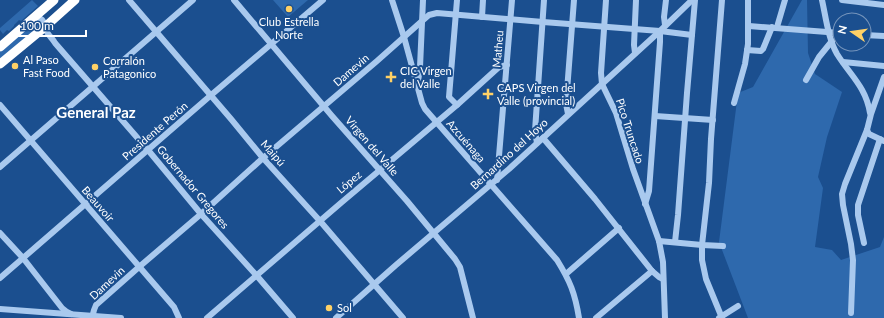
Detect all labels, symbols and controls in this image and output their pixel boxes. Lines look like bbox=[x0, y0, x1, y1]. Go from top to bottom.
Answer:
marker: Club Estrella Norte bbox=[284, 4, 294, 14]
scale bar bbox=[14, 12, 86, 38]
north arrow bbox=[832, 12, 872, 52]
place label: Club Estrella Norte bbox=[259, 15, 319, 41]
text: 100 m bbox=[20, 18, 54, 33]
text: N bbox=[834, 24, 849, 35]
street label: Matheu bbox=[489, 30, 506, 68]
street label: Damevin bbox=[330, 51, 371, 89]
place label: Al Paso Fast Food bbox=[23, 53, 70, 79]
place label: Corralón Patagonico bbox=[103, 54, 156, 80]
marker: Al Paso Fast Food bbox=[10, 61, 20, 71]
marker: Corralón Patagonico bbox=[90, 62, 100, 72]
place label: CIC Virgen del Valle bbox=[400, 64, 452, 90]
marker: CIC Virgen del Valle bbox=[385, 71, 397, 83]
place label: CAPS Virgen del Valle (provincial) bbox=[497, 81, 576, 107]
marker: CAPS Virgen del Valle (provincial) bbox=[482, 88, 494, 100]
street label: Pico Truncado bbox=[614, 97, 647, 165]
street label: Presidente Perón bbox=[119, 99, 190, 163]
district label: General Paz bbox=[56, 103, 136, 121]
street label: Virgen del Valle bbox=[343, 113, 402, 178]
street label: Bernardino del Hoyo bbox=[467, 115, 550, 192]
street label: Azcuénaga bbox=[444, 117, 488, 165]
street label: Maipú bbox=[258, 137, 288, 168]
street label: Gobernador Gregores bbox=[155, 142, 232, 231]
street label: López bbox=[334, 167, 364, 196]
street label: Beauvoir bbox=[79, 183, 117, 224]
street label: Damevin bbox=[87, 263, 127, 302]
place label: Sol bbox=[337, 301, 352, 314]
marker: Sol bbox=[324, 303, 334, 313]

